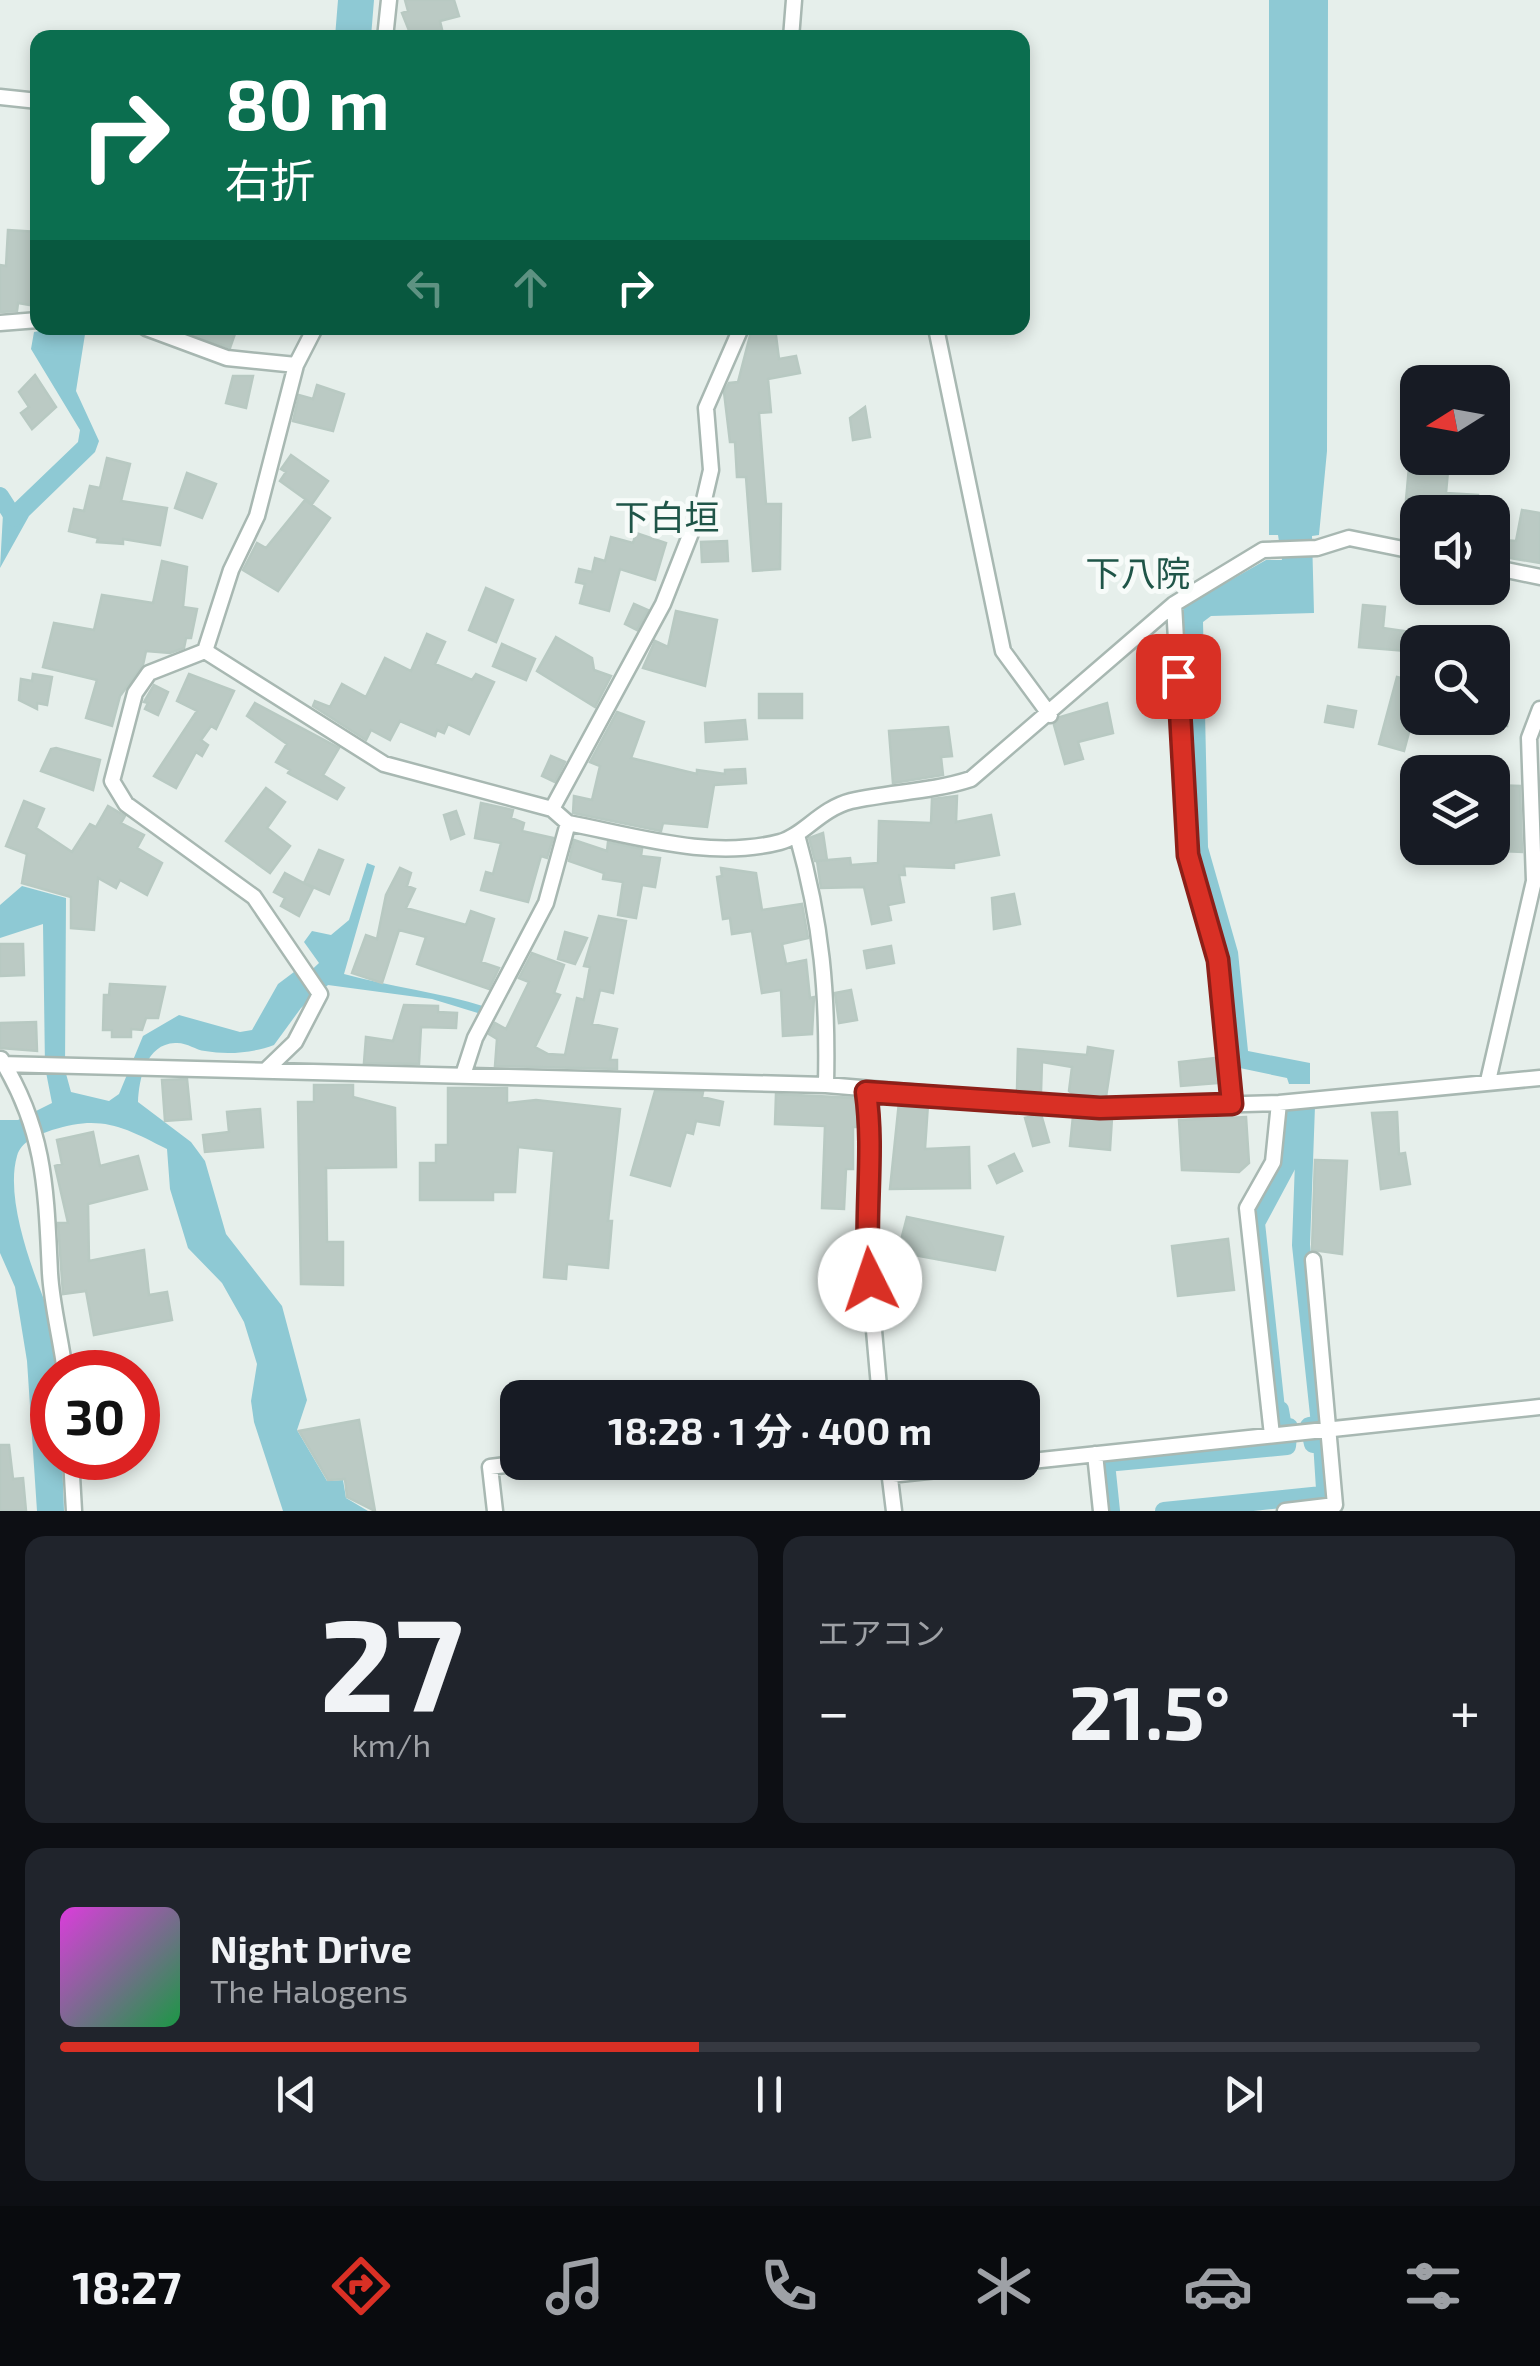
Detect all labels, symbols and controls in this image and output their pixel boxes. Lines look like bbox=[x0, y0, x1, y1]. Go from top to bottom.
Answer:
text: 80 m bbox=[225, 60, 390, 144]
icon: right bbox=[60, 70, 190, 200]
text: 右折 bbox=[225, 152, 315, 206]
icon: left bbox=[398, 260, 453, 315]
icon: ahead bbox=[503, 260, 558, 315]
icon: right bbox=[608, 260, 663, 315]
north arrow bbox=[1400, 365, 1510, 475]
map controls bbox=[1400, 365, 1510, 865]
district label: 下白垣 bbox=[614, 495, 720, 537]
button: sound bbox=[1400, 495, 1510, 605]
district label: 下八院 bbox=[1085, 551, 1191, 593]
button: search bbox=[1400, 625, 1510, 735]
pin bbox=[1136, 634, 1221, 719]
icon: arrive bbox=[1151, 649, 1206, 704]
button: layers bbox=[1400, 755, 1510, 865]
position arrow bbox=[818, 1228, 922, 1332]
speed limit sign: 30 bbox=[30, 1350, 160, 1480]
text: 18:28 · 1 分 · 400 m bbox=[608, 1407, 932, 1453]
text: 27 bbox=[319, 1582, 463, 1738]
text: エアコン bbox=[818, 1613, 946, 1651]
text: 21.5° bbox=[1069, 1665, 1230, 1755]
text: − bbox=[818, 1677, 850, 1743]
text: + bbox=[1450, 1677, 1480, 1743]
text: km/h bbox=[352, 1725, 431, 1763]
text: Night Drive bbox=[210, 1925, 412, 1971]
text: The Halogens bbox=[210, 1971, 408, 2009]
icon: previous bbox=[269, 2067, 324, 2122]
icon: pause bbox=[742, 2067, 797, 2122]
icon: next bbox=[1216, 2067, 1271, 2122]
icon: directions bbox=[326, 2251, 396, 2321]
icon: music bbox=[540, 2251, 610, 2321]
icon: phone bbox=[754, 2251, 824, 2321]
icon: climate bbox=[969, 2251, 1039, 2321]
icon: car bbox=[1183, 2251, 1253, 2321]
icon: filters bbox=[1398, 2251, 1468, 2321]
text: 18:27 bbox=[72, 2259, 181, 2313]

